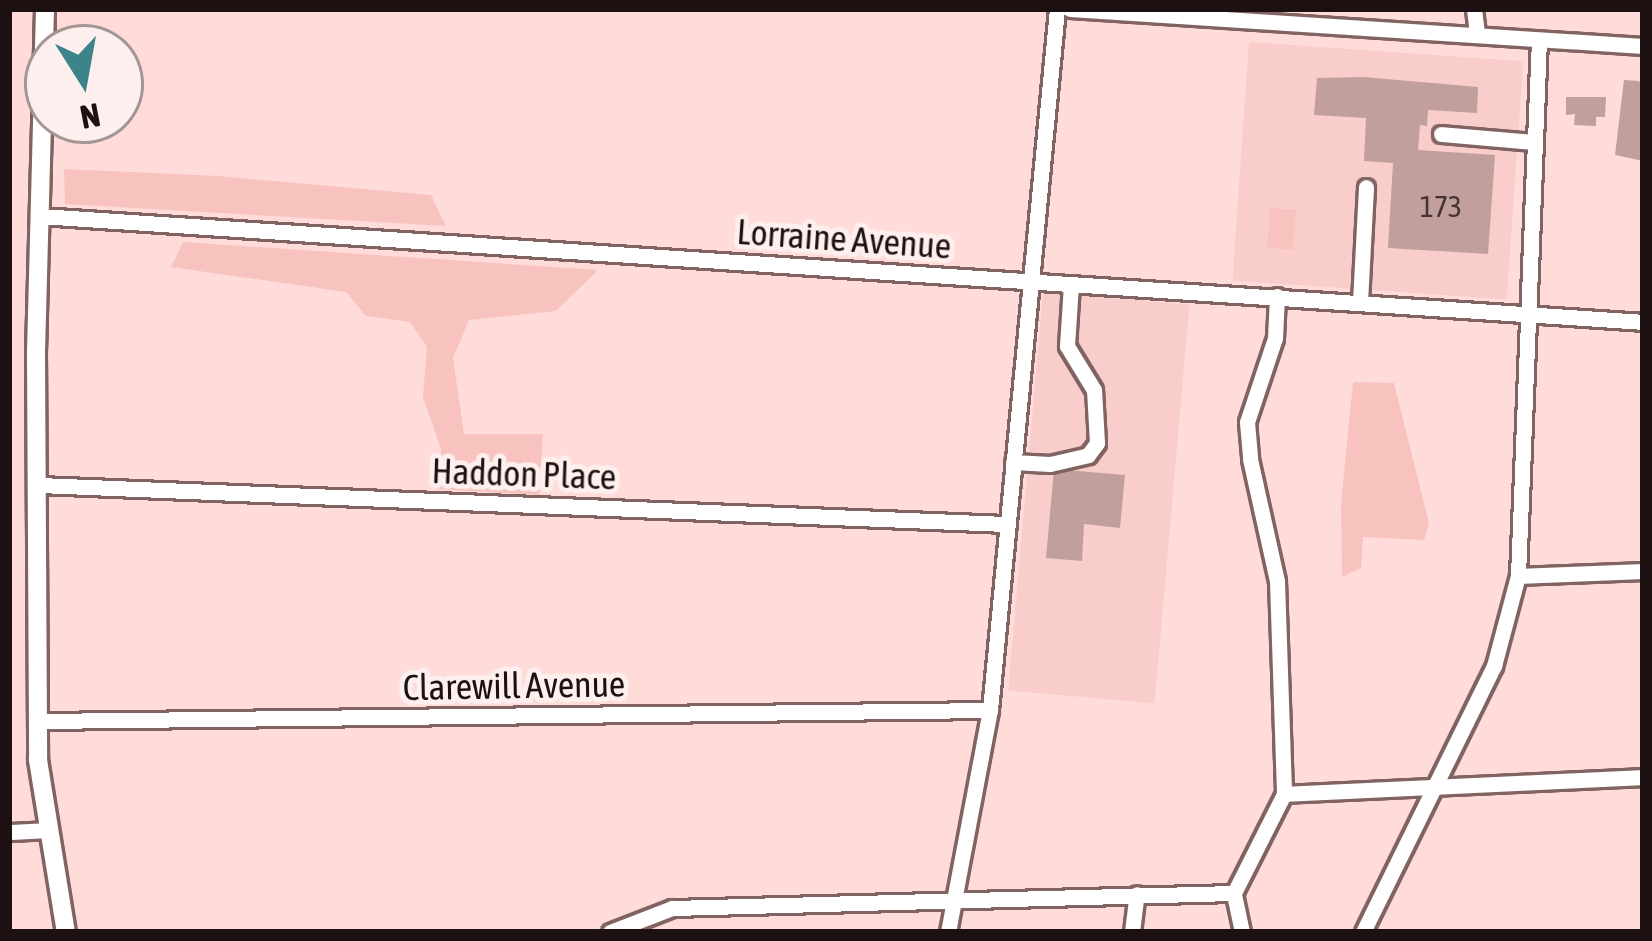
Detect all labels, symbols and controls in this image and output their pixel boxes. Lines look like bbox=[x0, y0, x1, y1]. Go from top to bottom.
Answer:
north arrow bbox=[24, 24, 144, 144]
text: N bbox=[77, 96, 103, 137]
house number: 173 bbox=[1420, 188, 1462, 224]
street label: Lorraine Avenue bbox=[735, 210, 953, 268]
street label: Haddon Place bbox=[431, 449, 617, 499]
street label: Clarewill Avenue bbox=[402, 662, 626, 710]

